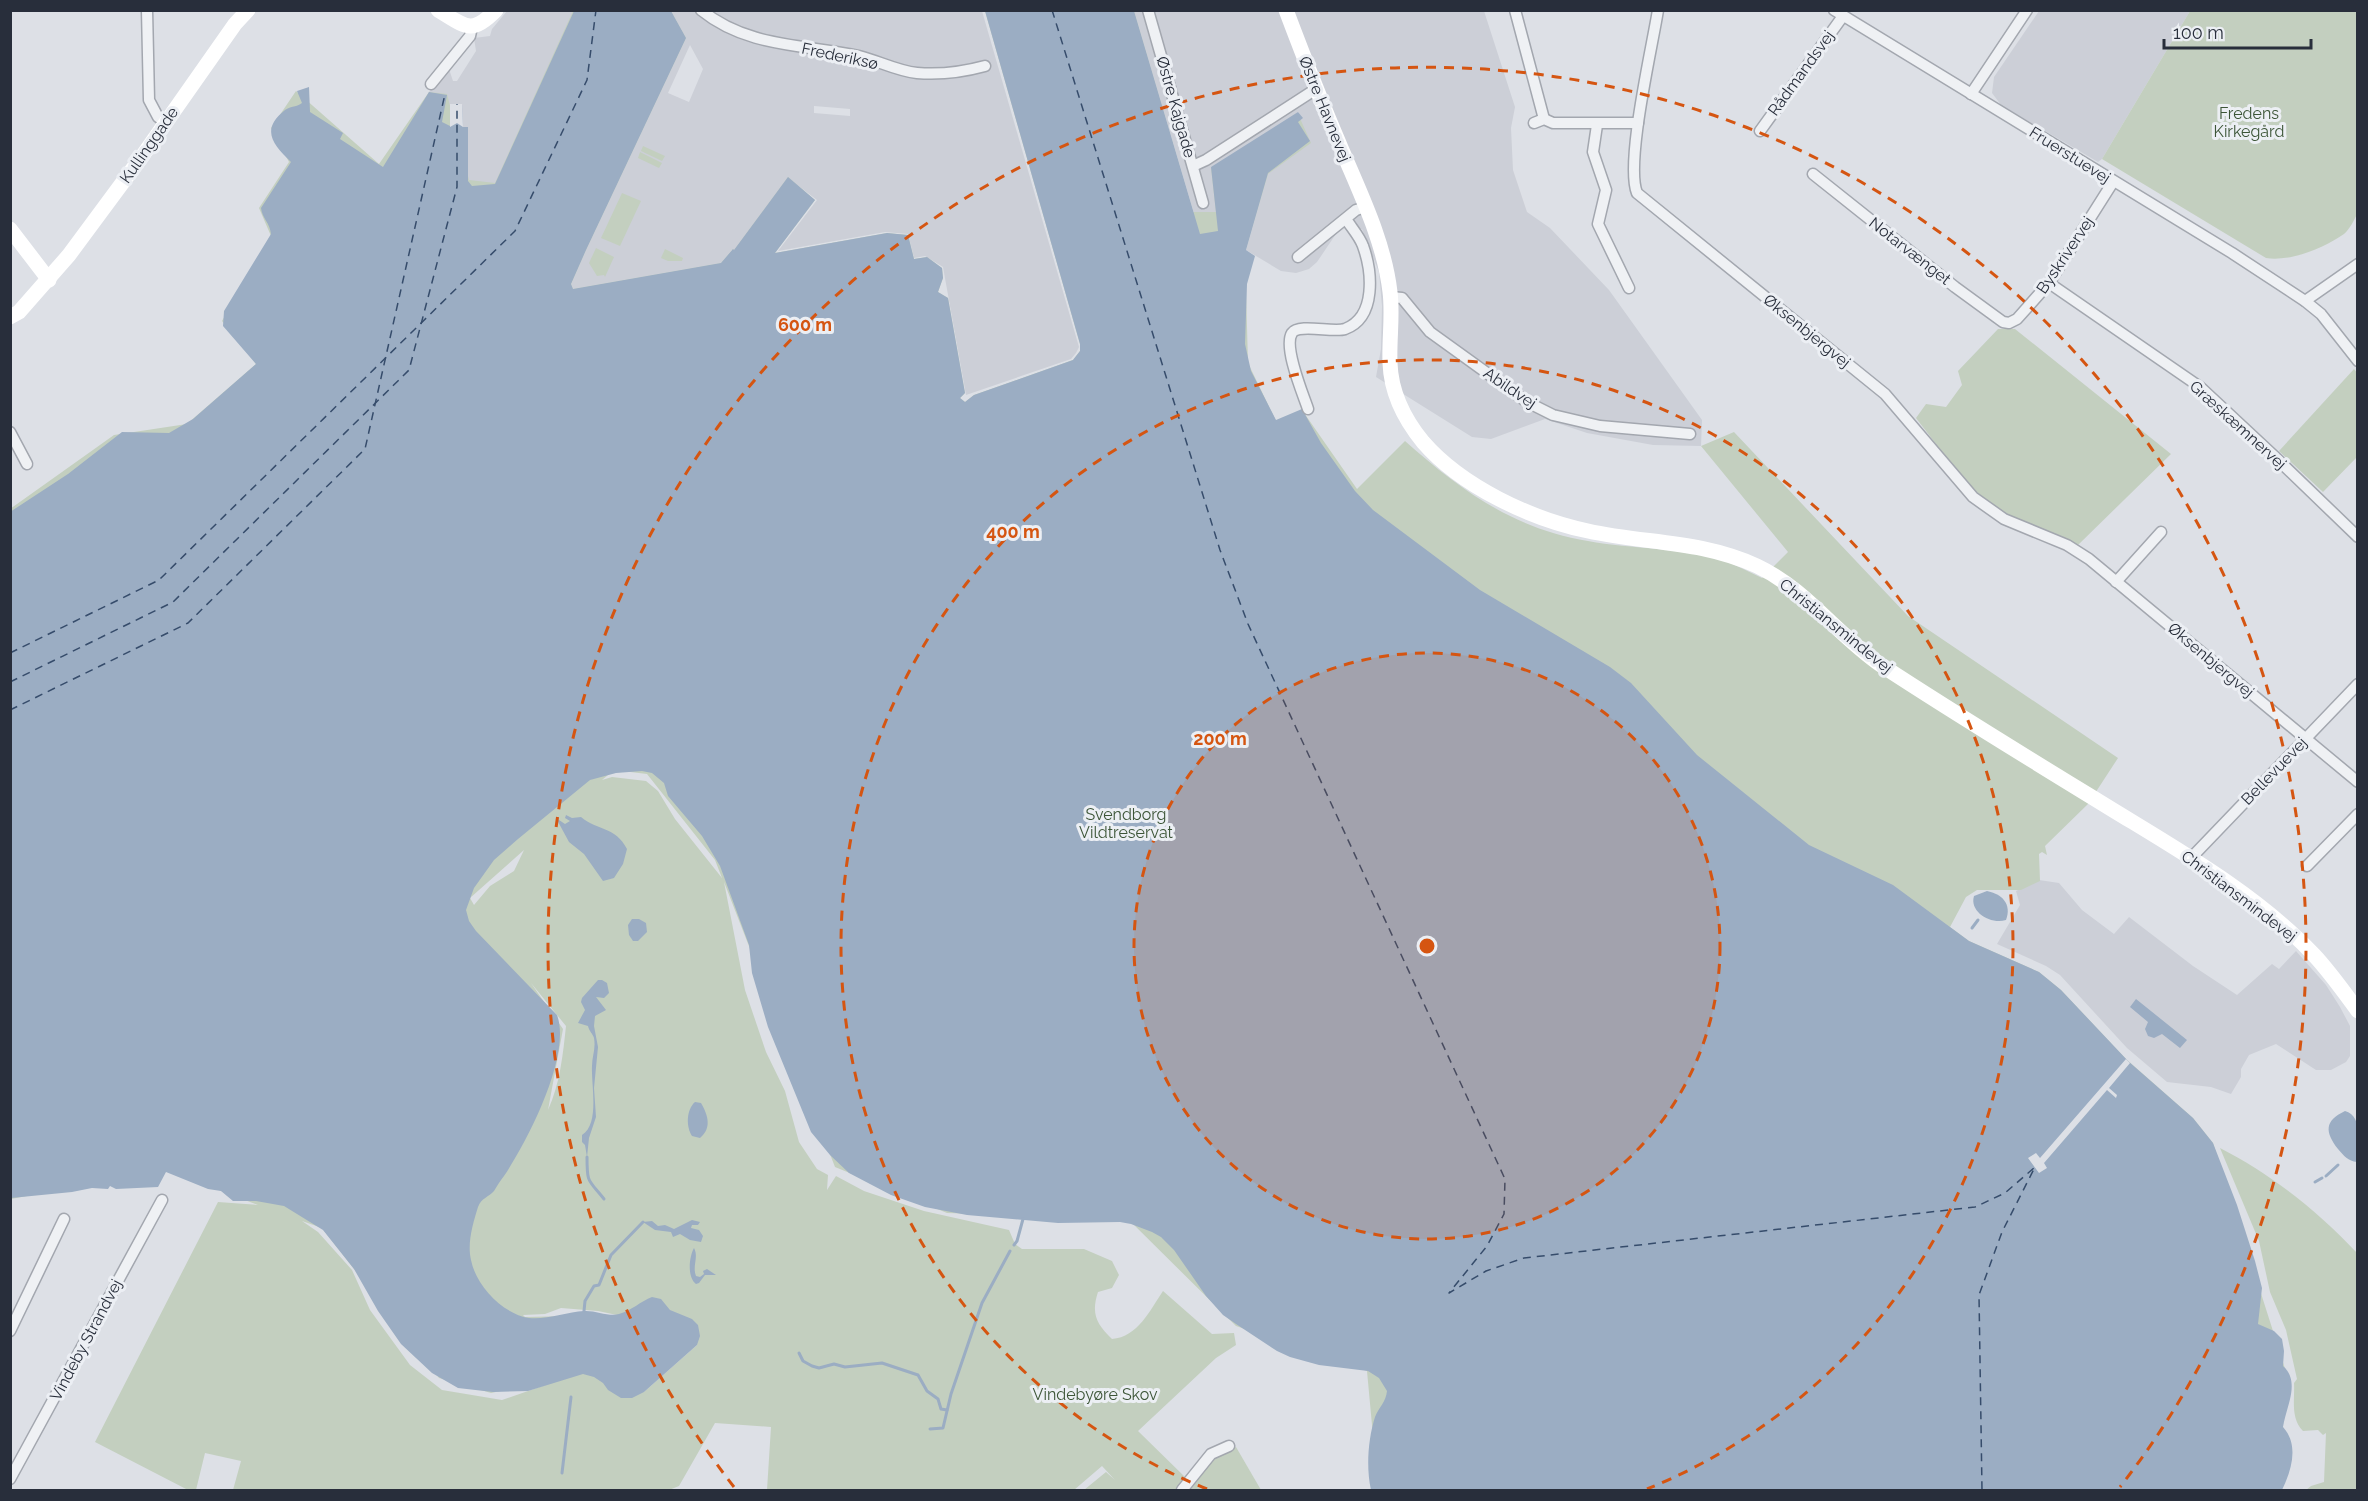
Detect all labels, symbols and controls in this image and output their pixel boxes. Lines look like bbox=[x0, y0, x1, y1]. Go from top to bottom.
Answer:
scale bar bbox=[2164, 12, 2311, 50]
text: 100 m bbox=[2173, 22, 2224, 43]
street label: Rådmandsvej bbox=[1764, 27, 1838, 119]
street label: Frederiksø bbox=[800, 39, 880, 73]
street label: Østre Havnevej bbox=[1295, 53, 1355, 165]
street label: Østre Kajgade bbox=[1152, 54, 1200, 160]
street label: Kullinggade bbox=[116, 103, 182, 187]
park label: Fredens Kirkegård bbox=[2214, 104, 2284, 141]
street label: Fruerstuevej bbox=[2026, 123, 2114, 187]
street label: Notarvænget bbox=[1865, 213, 1955, 289]
street label: Byskrivervej bbox=[2032, 213, 2098, 297]
street label: Øksenbjergvej bbox=[1760, 290, 1854, 372]
text: 600 m bbox=[778, 314, 832, 335]
street label: Abildvej bbox=[1480, 363, 1540, 413]
street label: Græskæmnervej bbox=[2186, 377, 2290, 473]
text: 400 m bbox=[986, 521, 1040, 542]
street label: Christiansmindevej bbox=[1776, 575, 1896, 677]
street label: Øksenbjergvej bbox=[2164, 619, 2258, 701]
text: 200 m bbox=[1193, 728, 1247, 749]
street label: Bellevuevej bbox=[2237, 733, 2311, 809]
park label: Svendborg Vildtreservat bbox=[1079, 805, 1174, 842]
street label: Christiansmindevej bbox=[2178, 846, 2300, 946]
centre of rings bbox=[1417, 936, 1437, 956]
street label: Vindeby Strandvej bbox=[46, 1276, 126, 1404]
park label: Vindebyøre Skov bbox=[1033, 1385, 1158, 1404]

